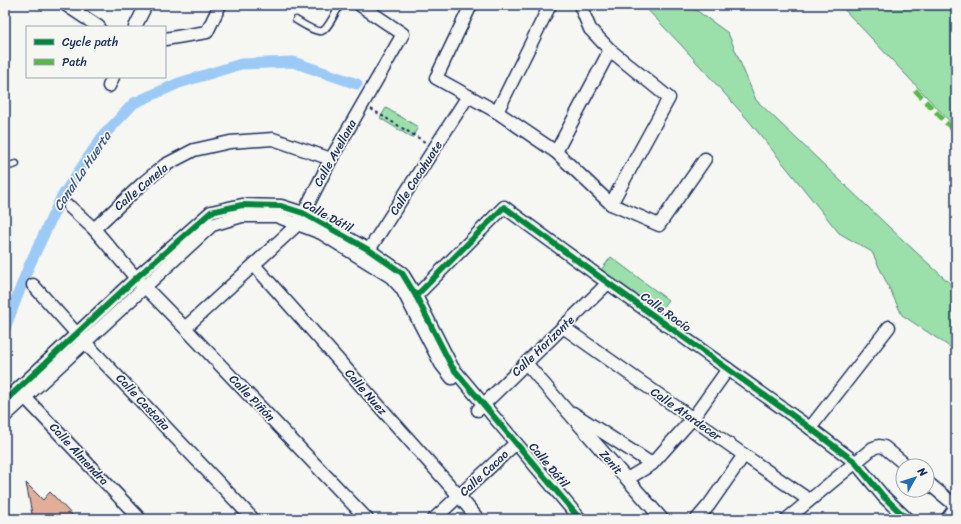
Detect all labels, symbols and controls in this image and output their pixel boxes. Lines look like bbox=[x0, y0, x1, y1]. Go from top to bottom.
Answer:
legend bbox=[26, 26, 166, 78]
text: Cycle path bbox=[62, 31, 118, 53]
text: Path bbox=[62, 51, 87, 73]
street label: Calle Avellana bbox=[307, 114, 363, 191]
water label: Canal La Huerta bbox=[47, 125, 118, 215]
street label: Calle Cacahuate bbox=[384, 136, 448, 220]
street label: Calle Canela bbox=[109, 157, 174, 216]
street label: Calle Dátil bbox=[299, 194, 358, 239]
street label: Calle Rocío bbox=[636, 286, 696, 338]
street label: Calle Horizonte bbox=[506, 310, 580, 382]
street label: Calle Nuez bbox=[339, 364, 393, 421]
street label: Calle Castaña bbox=[110, 368, 176, 436]
street label: Calle Piñón bbox=[224, 369, 281, 427]
street label: Calle Atardecer bbox=[646, 381, 727, 447]
street label: Calle Almendra bbox=[44, 417, 114, 491]
street label: Calle Dátil bbox=[523, 437, 575, 493]
street label: Calle Cacao bbox=[454, 444, 514, 502]
street label: Zenit bbox=[594, 444, 628, 480]
north arrow bbox=[895, 458, 935, 498]
text: N bbox=[912, 462, 932, 481]

